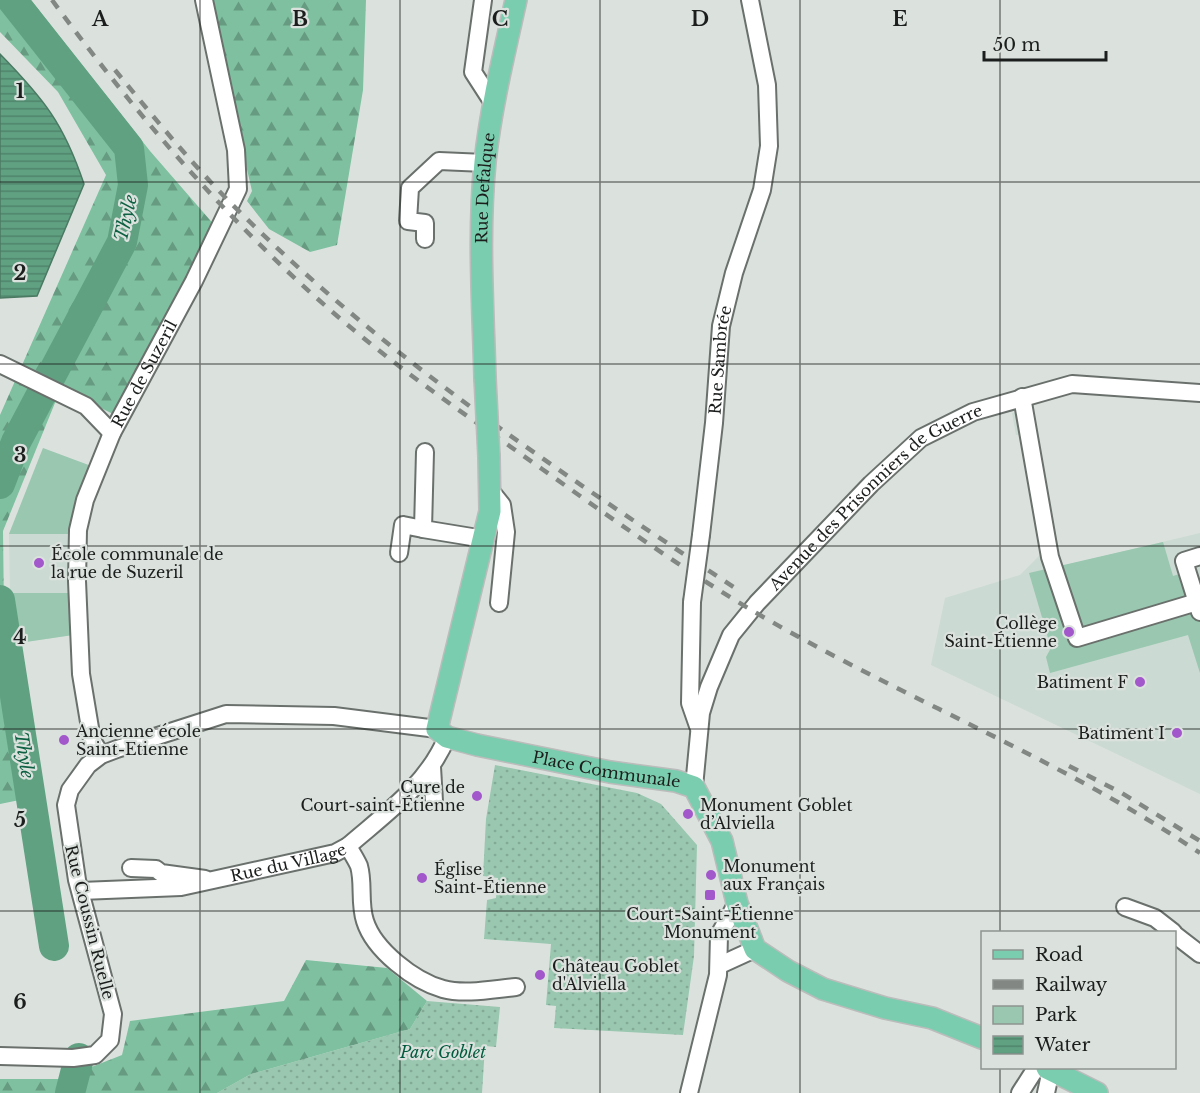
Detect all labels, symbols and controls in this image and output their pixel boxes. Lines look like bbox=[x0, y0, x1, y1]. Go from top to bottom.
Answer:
text: A bbox=[91, 7, 109, 31]
text: B bbox=[292, 7, 308, 31]
text: C bbox=[492, 7, 508, 31]
text: D bbox=[691, 7, 709, 31]
text: E bbox=[892, 7, 908, 31]
scale bar bbox=[984, 24, 1106, 62]
text: 50 m bbox=[993, 34, 1041, 56]
text: 1 bbox=[16, 79, 25, 103]
street label: Rue Defalque bbox=[471, 131, 499, 244]
water label: Thyle bbox=[110, 193, 142, 243]
text: 2 bbox=[13, 261, 27, 285]
street label: Rue Sambrée bbox=[705, 303, 736, 415]
street label: Rue de Suzeril bbox=[107, 316, 181, 431]
street label: Avenue des Prisonniers de Guerre bbox=[764, 400, 984, 595]
text: 3 bbox=[14, 443, 26, 467]
place label: École communale de la rue de Suzeril bbox=[51, 544, 224, 582]
marker: École communale de la rue de Suzeril bbox=[32, 556, 46, 570]
place label: Collège Saint-Étienne bbox=[945, 613, 1057, 651]
text: 4 bbox=[13, 625, 27, 649]
marker: Collège Saint-Étienne bbox=[1062, 625, 1076, 639]
place label: Batiment F bbox=[1037, 672, 1128, 692]
marker: Batiment F bbox=[1133, 675, 1147, 689]
place label: Ancienne école Saint-Etienne bbox=[75, 721, 201, 759]
place label: Batiment I bbox=[1078, 723, 1165, 743]
marker: Batiment I bbox=[1170, 726, 1184, 740]
water label: Thyle bbox=[9, 730, 39, 780]
marker: Ancienne école Saint-Etienne bbox=[57, 733, 71, 747]
street label: Place Communale bbox=[531, 746, 682, 792]
place label: Cure de Court-saint-Étienne bbox=[301, 777, 465, 815]
marker: Cure de Court-saint-Étienne bbox=[470, 789, 484, 803]
place label: Monument Goblet d’Alviella bbox=[700, 795, 852, 833]
marker: Monument Goblet d’Alviella bbox=[681, 807, 695, 821]
text: 5 bbox=[14, 808, 26, 832]
street label: Rue du Village bbox=[228, 839, 350, 886]
street label: Rue Coussin Ruelle bbox=[61, 843, 119, 1001]
place label: Monument aux Français bbox=[723, 856, 825, 894]
place label: Église Saint-Étienne bbox=[434, 859, 546, 897]
marker: Monument aux Français bbox=[704, 868, 718, 882]
marker: Église Saint-Étienne bbox=[415, 871, 429, 885]
marker: Court-Saint-Étienne Monument bbox=[703, 888, 717, 902]
place label: Court-Saint-Étienne Monument bbox=[626, 904, 794, 942]
legend bbox=[981, 931, 1176, 1069]
text: Road bbox=[1035, 944, 1083, 966]
place label: Château Goblet d'Alviella bbox=[552, 956, 679, 994]
marker: Château Goblet d'Alviella bbox=[533, 968, 547, 982]
text: Railway bbox=[1035, 974, 1108, 996]
text: 6 bbox=[13, 990, 27, 1014]
text: Park bbox=[1035, 1004, 1077, 1026]
text: Water bbox=[1034, 1034, 1091, 1056]
park label: Parc Goblet bbox=[399, 1042, 486, 1062]

